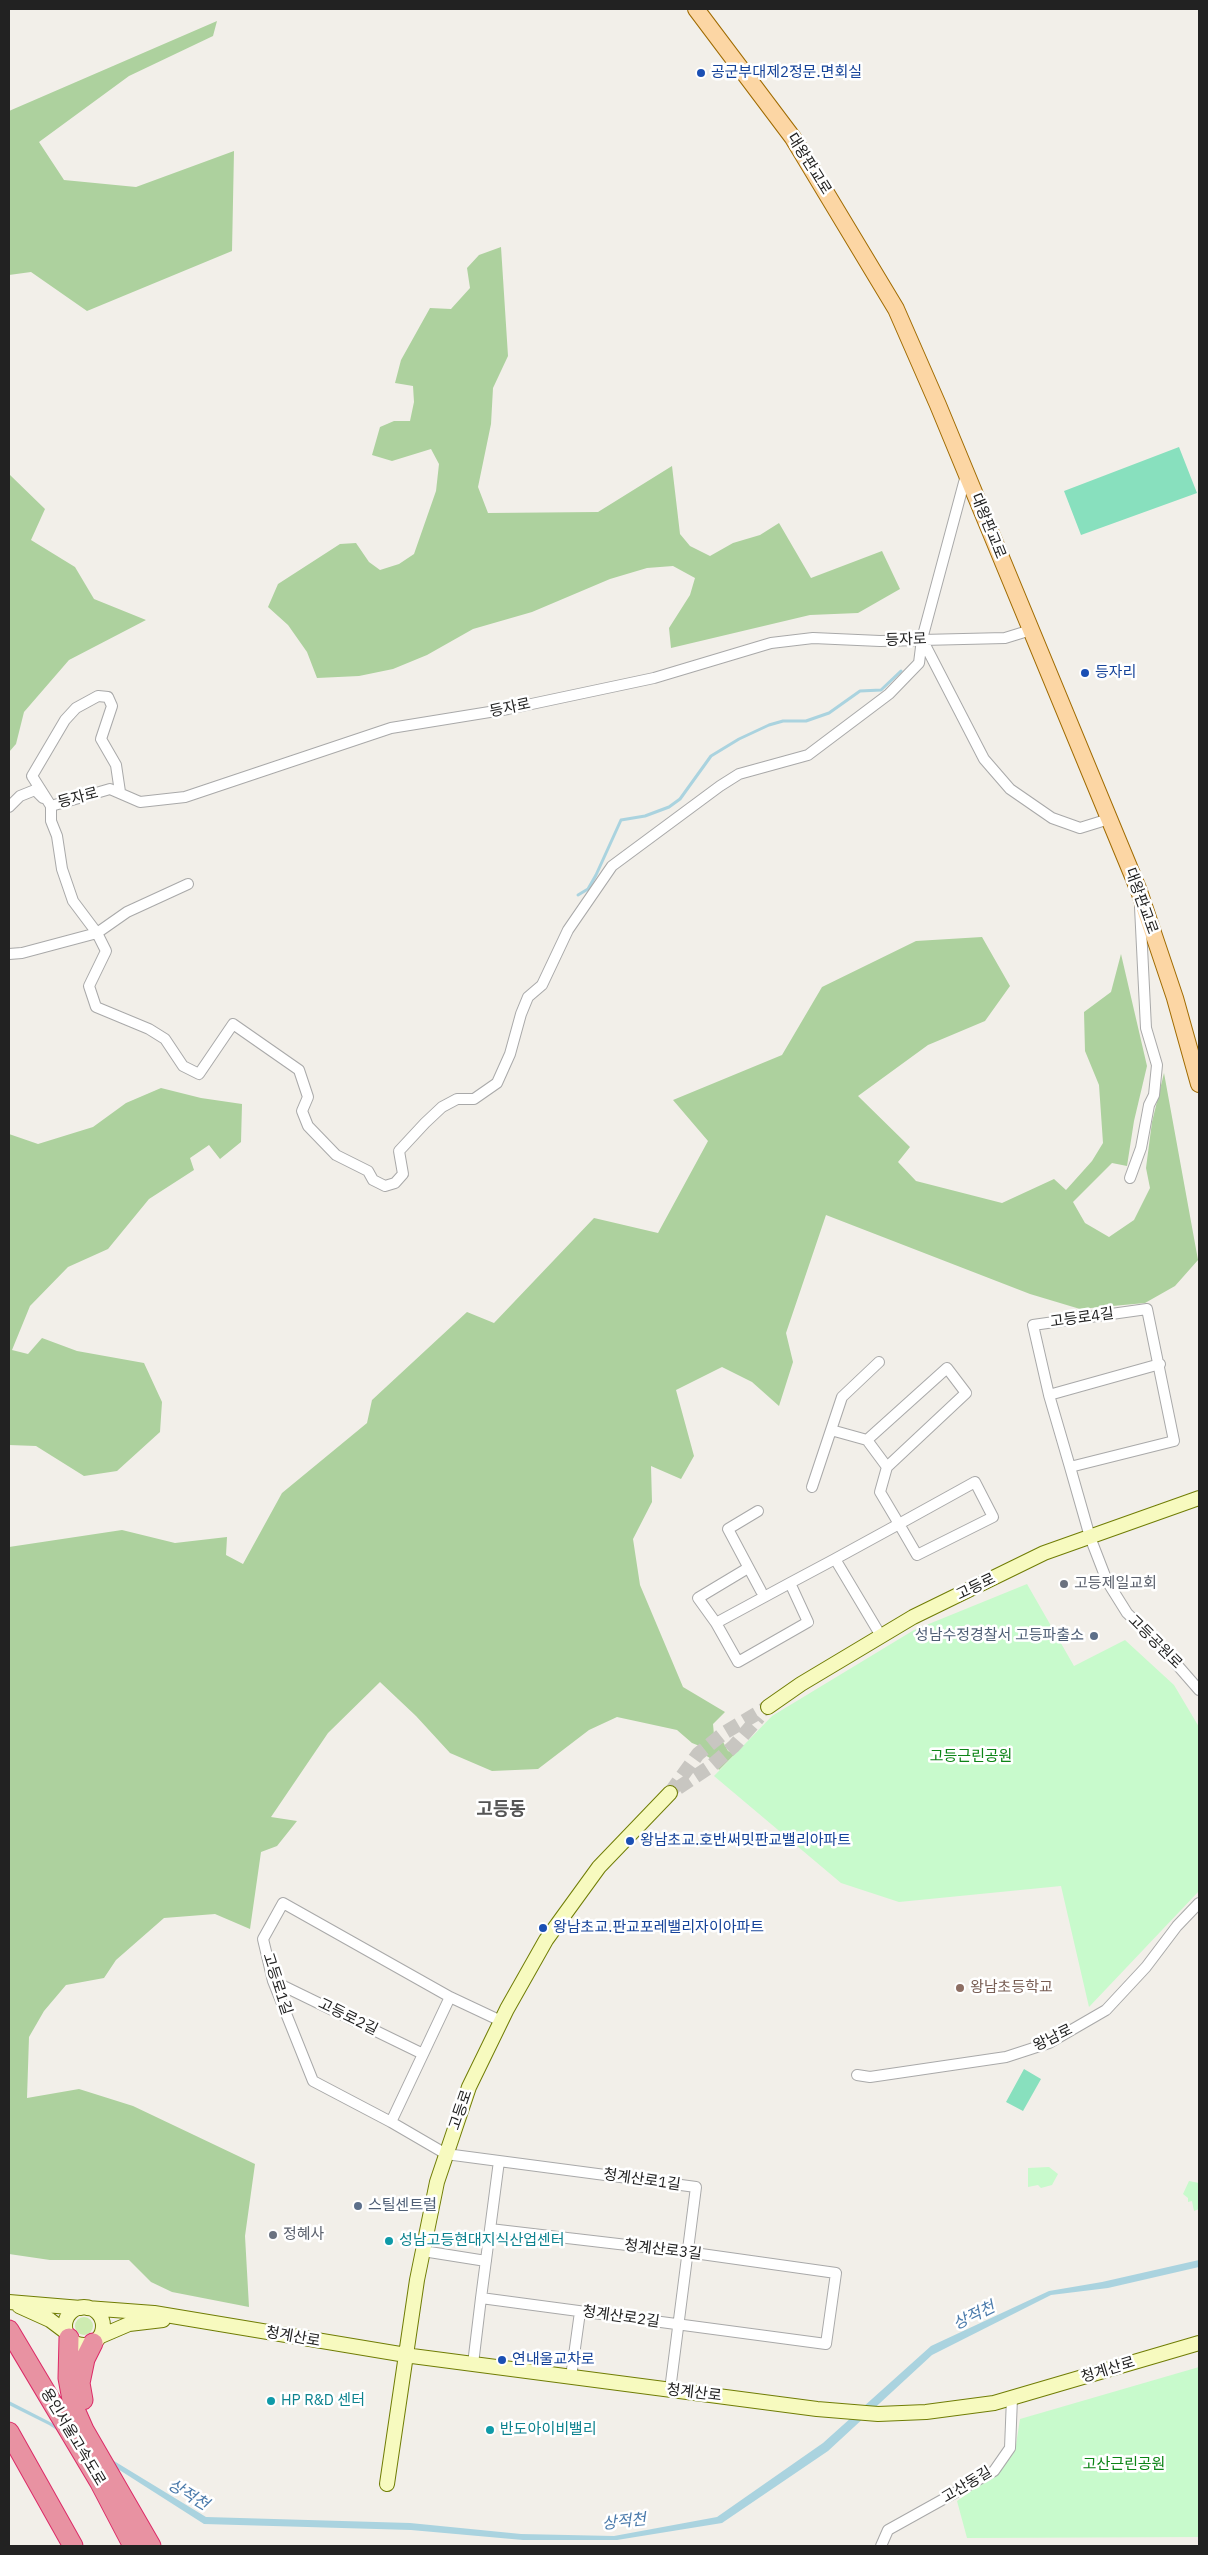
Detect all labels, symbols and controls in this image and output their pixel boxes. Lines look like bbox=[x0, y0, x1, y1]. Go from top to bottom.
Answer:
place label: 공군부대제2정문.면회실 bbox=[711, 64, 862, 82]
marker: 공군부대제2정문.면회실 bbox=[695, 67, 707, 79]
street label: 대왕판교로 bbox=[783, 130, 835, 198]
street label: 대왕판교로 bbox=[967, 491, 1009, 561]
street label: 등자로 bbox=[885, 630, 927, 650]
place label: 등자리 bbox=[1095, 664, 1136, 682]
marker: 등자리 bbox=[1079, 667, 1091, 679]
street label: 등자로 bbox=[488, 695, 532, 721]
street label: 등자로 bbox=[56, 784, 100, 812]
street label: 대왕판교로 bbox=[1121, 866, 1161, 936]
street label: 고등로4길 bbox=[1049, 1305, 1115, 1331]
street label: 고등로 bbox=[953, 1570, 999, 1604]
place label: 고등제일교회 bbox=[1074, 1575, 1157, 1593]
marker: 고등제일교회 bbox=[1058, 1578, 1070, 1590]
street label: 고등공원로 bbox=[1124, 1611, 1186, 1673]
place label: 성남수정경찰서 고등파출소 bbox=[915, 1627, 1084, 1645]
marker: 성남수정경찰서 고등파출소 bbox=[1088, 1630, 1100, 1642]
park label: 고등근린공원 bbox=[930, 1748, 1012, 1766]
district label: 고등동 bbox=[476, 1799, 526, 1821]
place label: 왕남초교.호반써밋판교밸리아파트 bbox=[640, 1832, 851, 1850]
marker: 왕남초교.호반써밋판교밸리아파트 bbox=[624, 1835, 636, 1847]
place label: 왕남초교.판교포레밸리자이아파트 bbox=[553, 1919, 764, 1937]
marker: 왕남초교.판교포레밸리자이아파트 bbox=[537, 1922, 549, 1934]
street label: 고등로1길 bbox=[259, 1951, 295, 2017]
place label: 왕남초등학교 bbox=[970, 1979, 1053, 1997]
marker: 왕남초등학교 bbox=[954, 1982, 966, 1994]
street label: 고등로2길 bbox=[315, 1995, 381, 2039]
street label: 왕남로 bbox=[1030, 2021, 1076, 2055]
street label: 고등로 bbox=[446, 2087, 476, 2133]
street label: 청계산로1길 bbox=[602, 2166, 682, 2194]
place label: 스틸센트럴 bbox=[368, 2197, 437, 2215]
marker: 스틸센트럴 bbox=[352, 2200, 364, 2212]
place label: 정혜사 bbox=[283, 2226, 324, 2244]
marker: 정혜사 bbox=[267, 2229, 279, 2241]
place label: 성남고등현대지식산업센터 bbox=[399, 2232, 565, 2250]
marker: 성남고등현대지식산업센터 bbox=[383, 2235, 395, 2247]
street label: 청계산로3길 bbox=[623, 2236, 703, 2264]
water label: 상적천 bbox=[950, 2298, 998, 2334]
street label: 청계산로2길 bbox=[581, 2303, 661, 2331]
street label: 청계산로 bbox=[264, 2323, 322, 2351]
place label: 연내울교차로 bbox=[512, 2351, 595, 2369]
street label: 청계산로 bbox=[1079, 2353, 1137, 2387]
marker: 연내울교차로 bbox=[496, 2354, 508, 2366]
street label: 청계산로 bbox=[666, 2381, 722, 2405]
street label: 용인서울고속도로 bbox=[37, 2385, 109, 2489]
place label: HP R&D 센터 bbox=[281, 2392, 365, 2410]
marker: HP R&D 센터 bbox=[265, 2395, 277, 2407]
place label: 반도아이비밸리 bbox=[500, 2421, 597, 2439]
marker: 반도아이비밸리 bbox=[484, 2424, 496, 2436]
park label: 고산근린공원 bbox=[1083, 2456, 1165, 2474]
street label: 고산동길 bbox=[939, 2463, 995, 2507]
water label: 상적천 bbox=[164, 2475, 212, 2515]
water label: 상적천 bbox=[601, 2510, 647, 2534]

